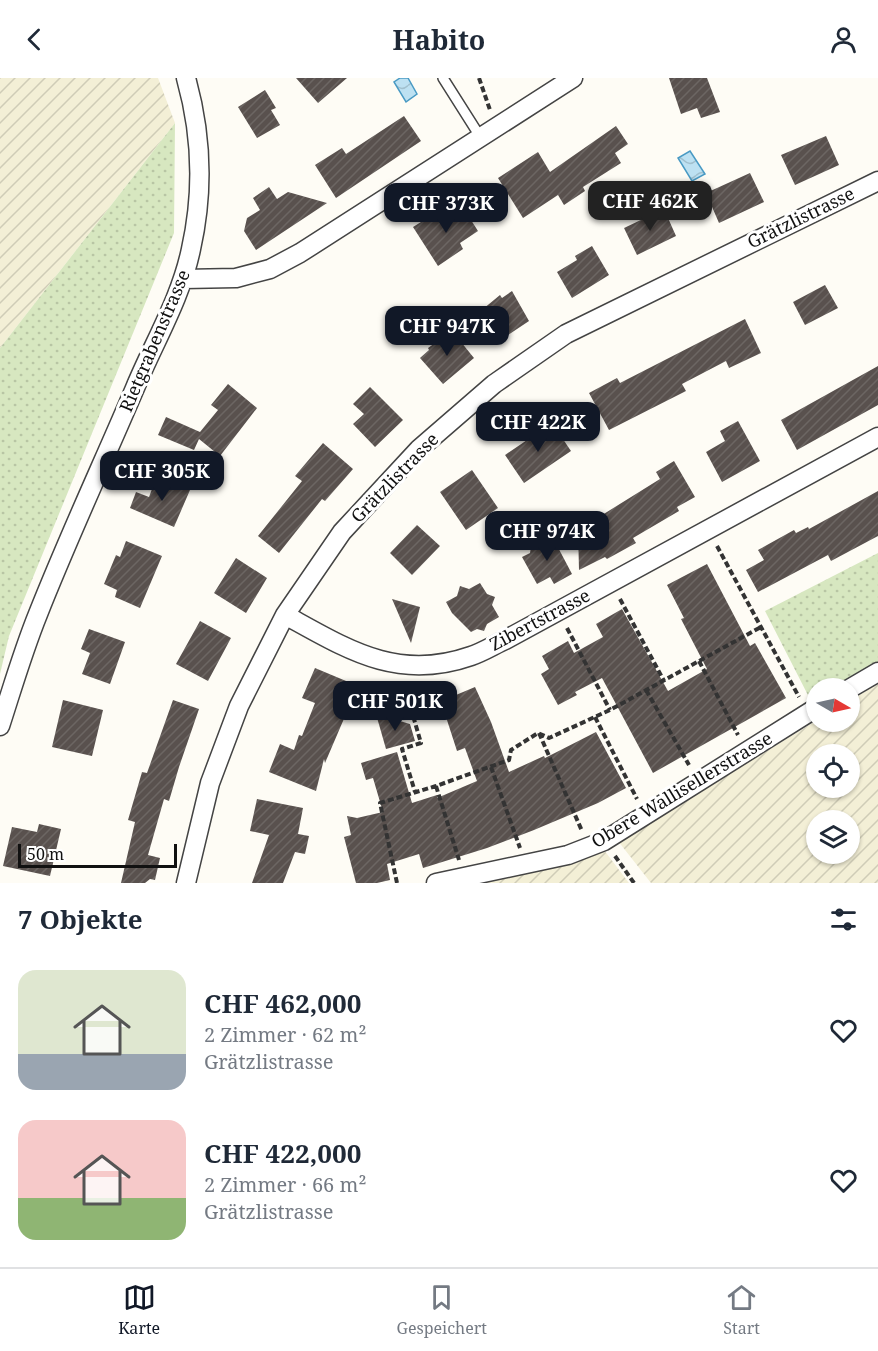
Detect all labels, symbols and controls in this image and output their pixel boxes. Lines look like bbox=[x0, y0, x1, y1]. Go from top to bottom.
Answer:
text: Habito bbox=[393, 21, 485, 58]
icon: back bbox=[18, 23, 51, 56]
icon: person bbox=[827, 23, 860, 56]
pin: CHF 462K bbox=[588, 181, 712, 232]
street label: Grätzlistrasse bbox=[743, 181, 858, 253]
pin: CHF 373K bbox=[384, 183, 508, 234]
text: CHF 462K bbox=[602, 187, 698, 214]
text: CHF 373K bbox=[398, 189, 494, 216]
street label: Rietgrabenstrasse bbox=[113, 266, 195, 415]
pin: CHF 947K bbox=[385, 306, 509, 357]
text: CHF 947K bbox=[399, 312, 495, 339]
pin: CHF 422K bbox=[476, 402, 600, 453]
text: CHF 422K bbox=[490, 408, 586, 435]
street label: Grätzlistrasse bbox=[345, 427, 443, 528]
pin: CHF 305K bbox=[100, 451, 224, 502]
text: CHF 305K bbox=[114, 457, 210, 484]
pin: CHF 974K bbox=[485, 511, 609, 562]
text: CHF 974K bbox=[499, 517, 595, 544]
street label: Zibertstrasse bbox=[485, 583, 594, 656]
north arrow bbox=[806, 678, 860, 732]
map controls bbox=[806, 678, 860, 864]
pin: CHF 501K bbox=[333, 681, 457, 732]
text: CHF 501K bbox=[347, 687, 443, 714]
street label: Obere Wallisellerstrasse bbox=[587, 726, 776, 853]
button: locate bbox=[806, 744, 860, 798]
button: layers bbox=[806, 810, 860, 864]
scale bar bbox=[18, 841, 177, 868]
text: 50 m bbox=[27, 843, 64, 865]
text: 7 Objekte bbox=[18, 901, 143, 937]
icon: filters bbox=[827, 903, 860, 936]
text: CHF 462,000 bbox=[204, 985, 361, 1021]
icon: home bbox=[66, 994, 138, 1066]
icon: heart bbox=[827, 1014, 860, 1047]
text: 2 Zimmer · 62 m² bbox=[204, 1021, 366, 1048]
text: Grätzlistrasse bbox=[204, 1048, 334, 1075]
text: CHF 422,000 bbox=[204, 1135, 361, 1171]
icon: home bbox=[66, 1144, 138, 1216]
icon: heart bbox=[827, 1164, 860, 1197]
text: 2 Zimmer · 66 m² bbox=[204, 1171, 366, 1198]
text: Grätzlistrasse bbox=[204, 1198, 334, 1225]
tab: Karte bbox=[118, 1281, 160, 1339]
tab: Gespeichert bbox=[396, 1281, 487, 1339]
tab: Start bbox=[723, 1281, 760, 1339]

